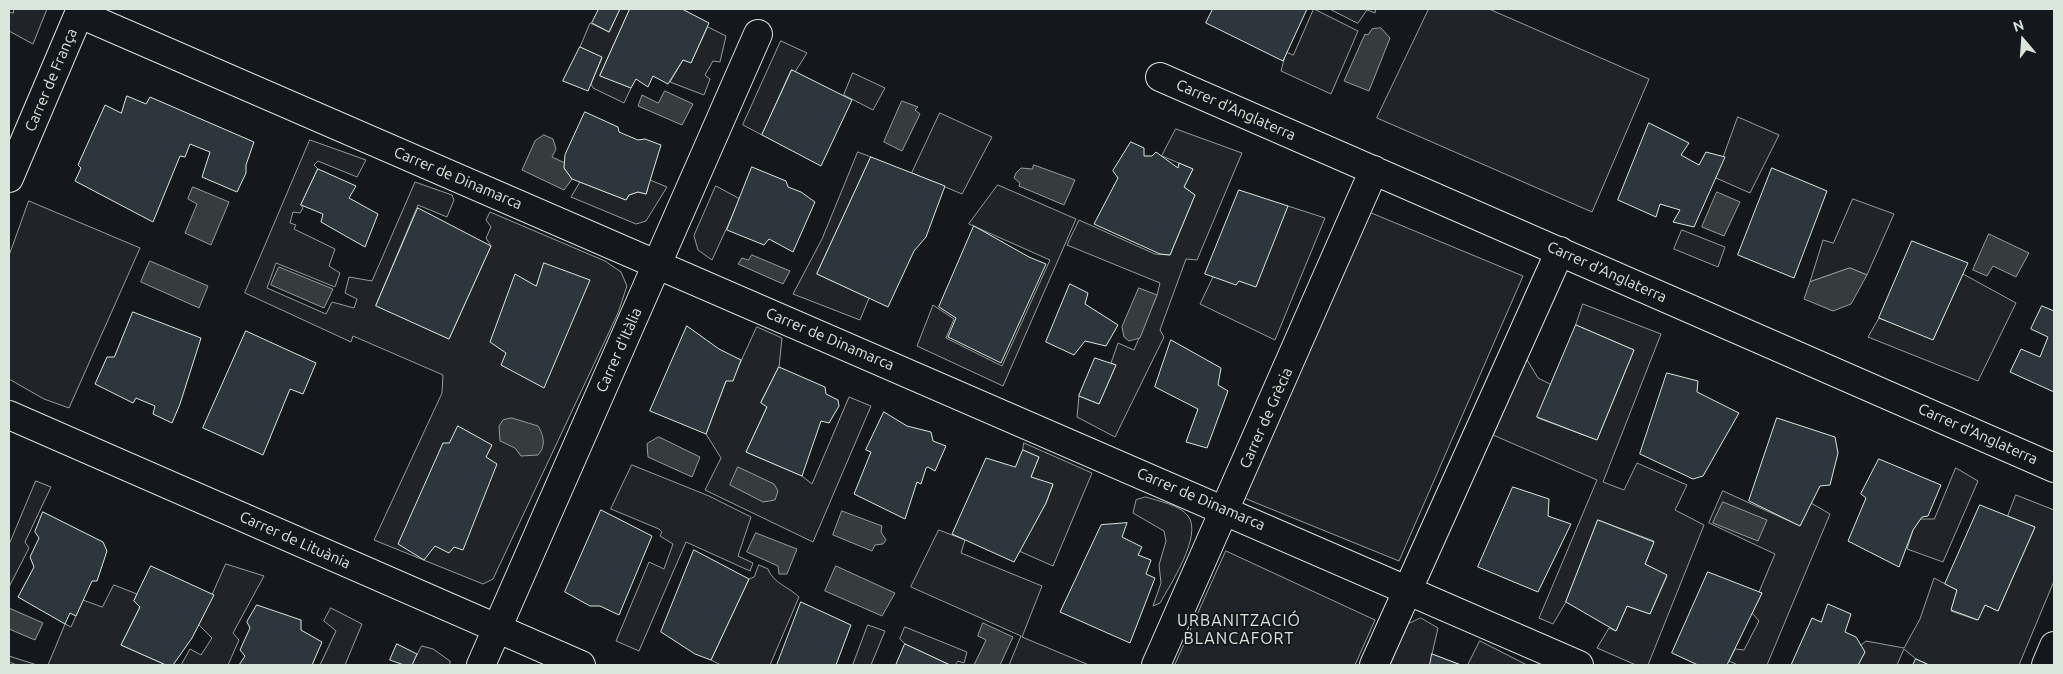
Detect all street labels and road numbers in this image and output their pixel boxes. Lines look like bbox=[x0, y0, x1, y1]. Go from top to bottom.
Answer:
street label: Carrer de França bbox=[21, 26, 81, 134]
street label: Carrer d'Anglaterra bbox=[1173, 76, 1299, 144]
street label: Carrer de Dinamarca bbox=[391, 143, 525, 213]
street label: Carrer d'Anglaterra bbox=[1544, 238, 1670, 306]
street label: Carrer de Dinamarca bbox=[763, 304, 897, 374]
street label: Carrer d'Itàlia bbox=[592, 305, 646, 395]
street label: Carrer de Grècia bbox=[1236, 365, 1296, 471]
street label: Carrer d'Anglaterra bbox=[1915, 400, 2041, 468]
street label: Carrer de Dinamarca bbox=[1134, 464, 1268, 534]
street label: Carrer de Lituània bbox=[237, 507, 353, 573]

